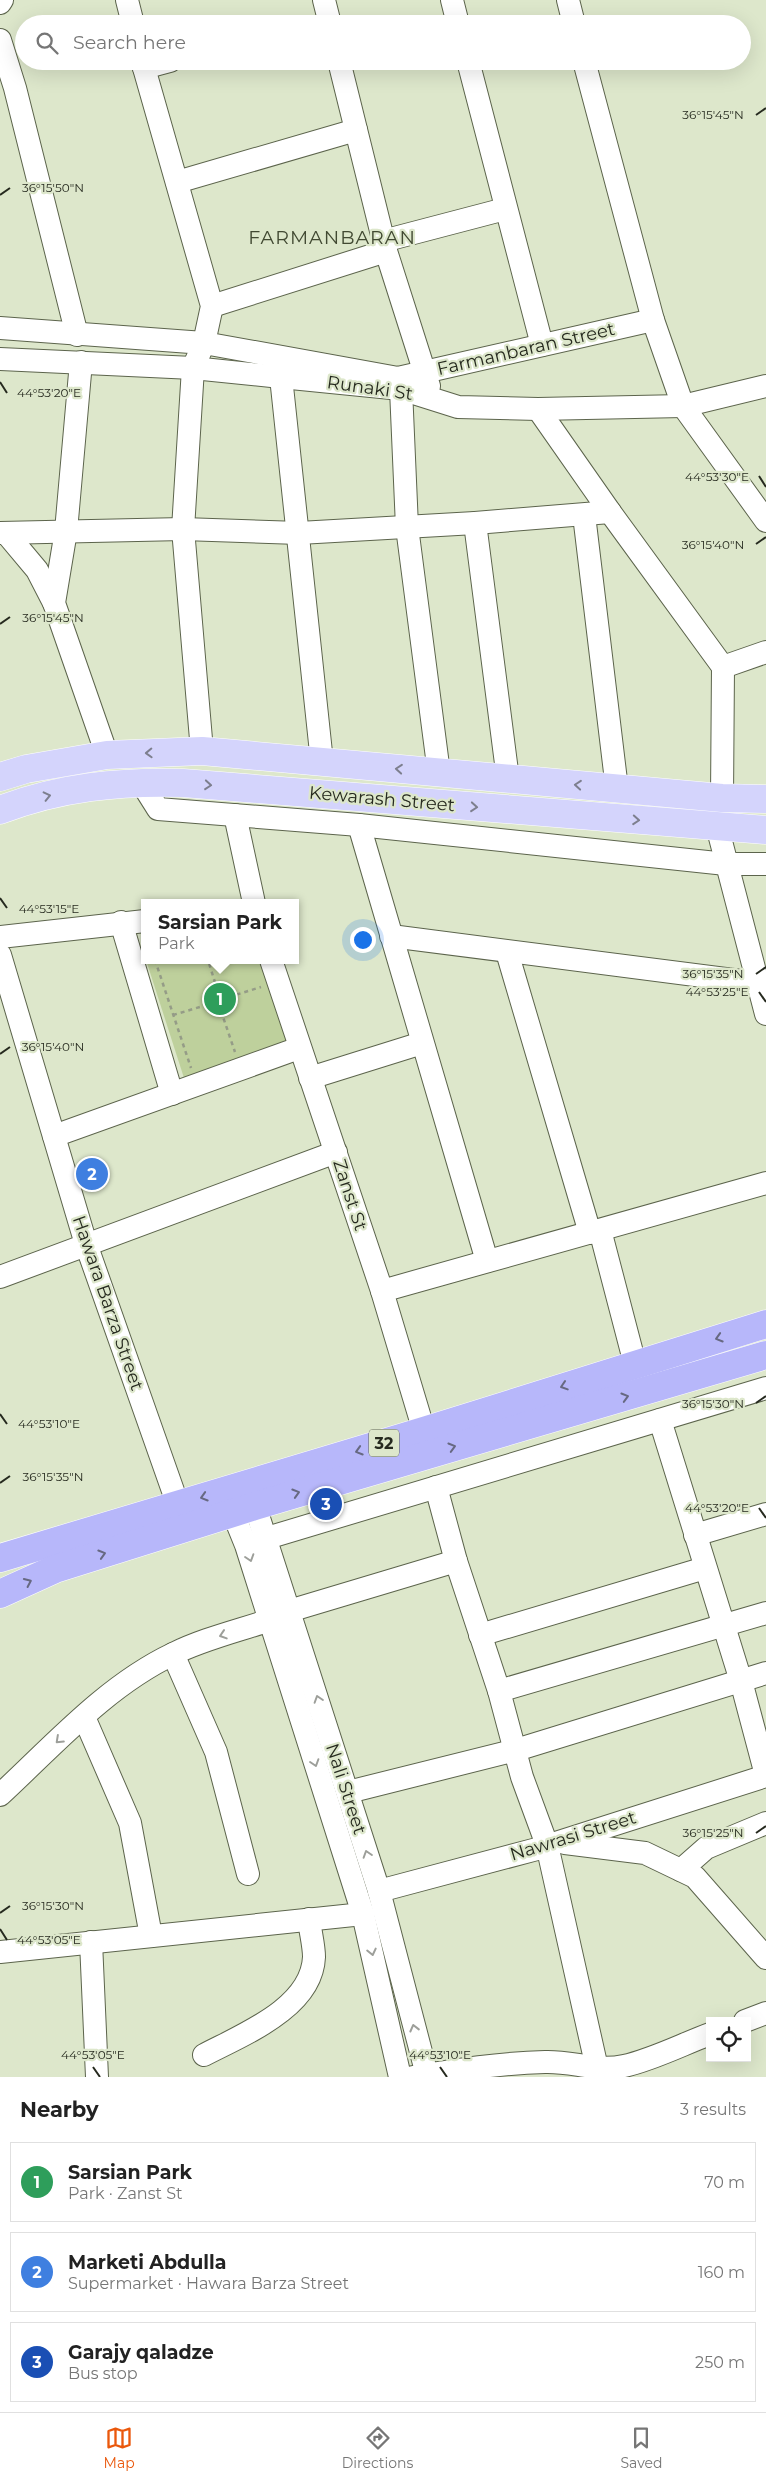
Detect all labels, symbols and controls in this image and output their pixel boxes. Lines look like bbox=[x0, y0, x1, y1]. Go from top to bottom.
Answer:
search box bbox=[15, 15, 751, 70]
icon: search bbox=[33, 29, 61, 57]
text: Search here bbox=[73, 31, 186, 54]
text: 36°15'45"N bbox=[682, 107, 744, 122]
text: 36°15'50"N bbox=[22, 180, 84, 195]
district label: FARMANBARAN bbox=[248, 226, 416, 249]
street label: Farmanbaran Street bbox=[435, 318, 617, 380]
street label: Runaki St bbox=[326, 371, 414, 405]
text: 44°53'20"E bbox=[17, 385, 81, 400]
text: 44°53'30"E bbox=[685, 469, 749, 484]
text: 36°15'40"N bbox=[682, 537, 744, 552]
text: 36°15'45"N bbox=[22, 610, 84, 625]
one-way arrow bbox=[145, 748, 153, 759]
one-way arrow bbox=[394, 764, 402, 775]
one-way arrow bbox=[204, 779, 212, 790]
one-way arrow bbox=[574, 780, 582, 791]
street label: Kewarash Street bbox=[308, 782, 456, 816]
one-way arrow bbox=[42, 791, 51, 802]
one-way arrow bbox=[471, 801, 479, 812]
one-way arrow bbox=[633, 814, 641, 825]
popup bbox=[141, 899, 299, 964]
text: 44°53'15"E bbox=[19, 901, 79, 916]
text: Sarsian Park bbox=[158, 911, 282, 934]
your location bbox=[350, 927, 376, 953]
text: Park bbox=[158, 934, 195, 953]
text: 36°15'35"N bbox=[683, 966, 743, 981]
pin: 1 bbox=[204, 980, 236, 1018]
text: 44°53'25"E bbox=[686, 984, 748, 999]
text: 36°15'40"N bbox=[22, 1039, 84, 1054]
pin: 2 bbox=[76, 1155, 108, 1193]
street label: Zanst St bbox=[328, 1157, 372, 1233]
street label: Hawara Barza Street bbox=[68, 1213, 148, 1393]
one-way arrow bbox=[716, 1332, 724, 1342]
one-way arrow bbox=[561, 1381, 569, 1391]
one-way arrow bbox=[620, 1392, 629, 1403]
text: 36°15'30"N bbox=[682, 1396, 744, 1411]
text: 44°53'10"E bbox=[18, 1416, 80, 1431]
road number: 32 bbox=[369, 1430, 399, 1456]
one-way arrow bbox=[447, 1442, 455, 1452]
one-way arrow bbox=[356, 1445, 364, 1455]
text: 36°15'35"N bbox=[23, 1469, 83, 1484]
pin: 3 bbox=[310, 1485, 342, 1523]
one-way arrow bbox=[292, 1489, 300, 1499]
one-way arrow bbox=[200, 1492, 208, 1502]
text: 44°53'20"E bbox=[685, 1500, 749, 1515]
one-way arrow bbox=[97, 1550, 105, 1560]
one-way arrow bbox=[244, 1554, 254, 1562]
one-way arrow bbox=[22, 1578, 31, 1588]
one-way arrow bbox=[220, 1630, 228, 1640]
one-way arrow bbox=[313, 1695, 323, 1704]
one-way arrow bbox=[56, 1734, 65, 1743]
street label: Nali Street bbox=[321, 1741, 371, 1837]
one-way arrow bbox=[309, 1759, 319, 1767]
street label: Nawrasi Street bbox=[507, 1806, 639, 1866]
text: 36°15'25"N bbox=[682, 1825, 744, 1840]
one-way arrow bbox=[363, 1850, 373, 1859]
text: 36°15'30"N bbox=[22, 1898, 84, 1913]
text: 44°53'05"E bbox=[17, 1932, 81, 1947]
one-way arrow bbox=[366, 1948, 376, 1957]
map controls bbox=[706, 2017, 751, 2062]
button: locate bbox=[706, 2017, 751, 2062]
one-way arrow bbox=[410, 2024, 420, 2032]
text: 44°53'05"E bbox=[61, 2047, 125, 2062]
text: 44°53'10"E bbox=[409, 2047, 471, 2062]
text: Nearby bbox=[20, 2097, 99, 2122]
text: 3 results bbox=[680, 2100, 746, 2119]
text: Sarsian Park bbox=[68, 2161, 192, 2184]
text: 1 bbox=[34, 2173, 40, 2192]
text: 70 m bbox=[704, 2173, 745, 2192]
text: Park · Zanst St bbox=[68, 2184, 182, 2203]
text: Marketi Abdulla bbox=[68, 2251, 226, 2274]
text: 2 bbox=[32, 2263, 42, 2282]
text: 160 m bbox=[698, 2263, 745, 2282]
text: Supermarket · Hawara Barza Street bbox=[68, 2274, 349, 2293]
text: Garajy qaladze bbox=[68, 2341, 214, 2364]
text: 3 bbox=[32, 2353, 42, 2372]
text: 250 m bbox=[695, 2353, 745, 2372]
text: Bus stop bbox=[68, 2364, 138, 2383]
tab: Map bbox=[104, 2424, 135, 2472]
tab: Directions bbox=[342, 2424, 413, 2472]
tab: Saved bbox=[620, 2424, 662, 2472]

